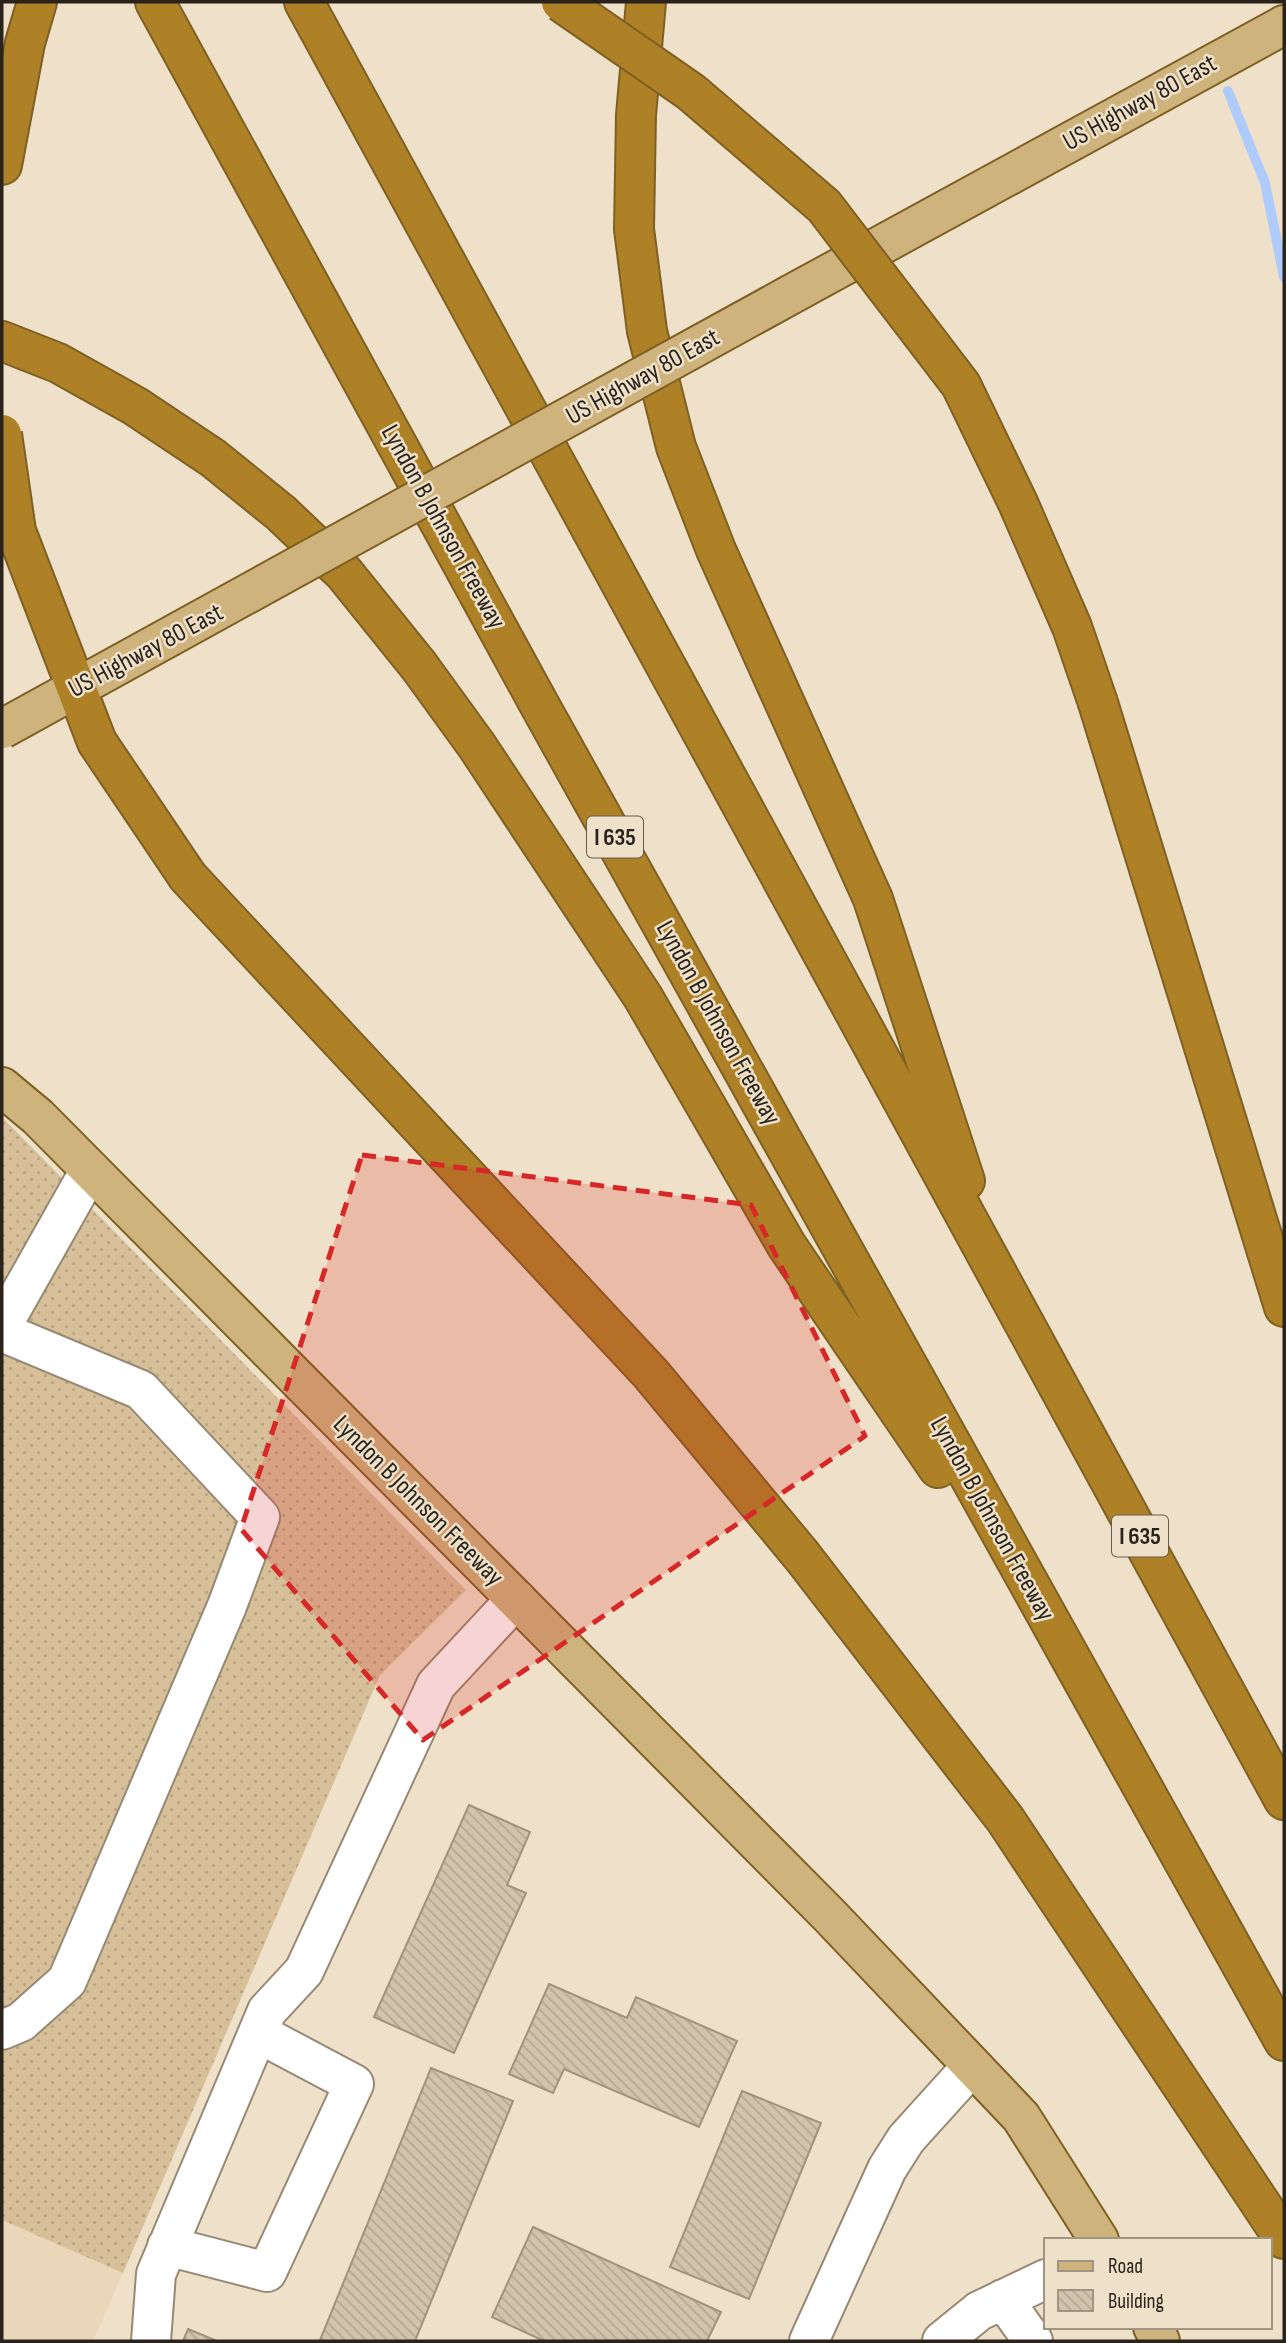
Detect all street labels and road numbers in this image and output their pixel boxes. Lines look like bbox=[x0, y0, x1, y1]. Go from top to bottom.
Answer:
street label: US Highway 80 East bbox=[1058, 48, 1222, 158]
street label: US Highway 80 East bbox=[561, 322, 725, 432]
street label: Lyndon B Johnson Freeway bbox=[374, 420, 512, 634]
street label: US Highway 80 East bbox=[63, 597, 229, 705]
road number: I 635 bbox=[587, 816, 643, 858]
street label: Lyndon B Johnson Freeway bbox=[649, 916, 787, 1130]
street label: Lyndon B Johnson Freeway bbox=[326, 1409, 510, 1593]
street label: Lyndon B Johnson Freeway bbox=[923, 1412, 1061, 1626]
road number: I 635 bbox=[1112, 1516, 1168, 1556]

